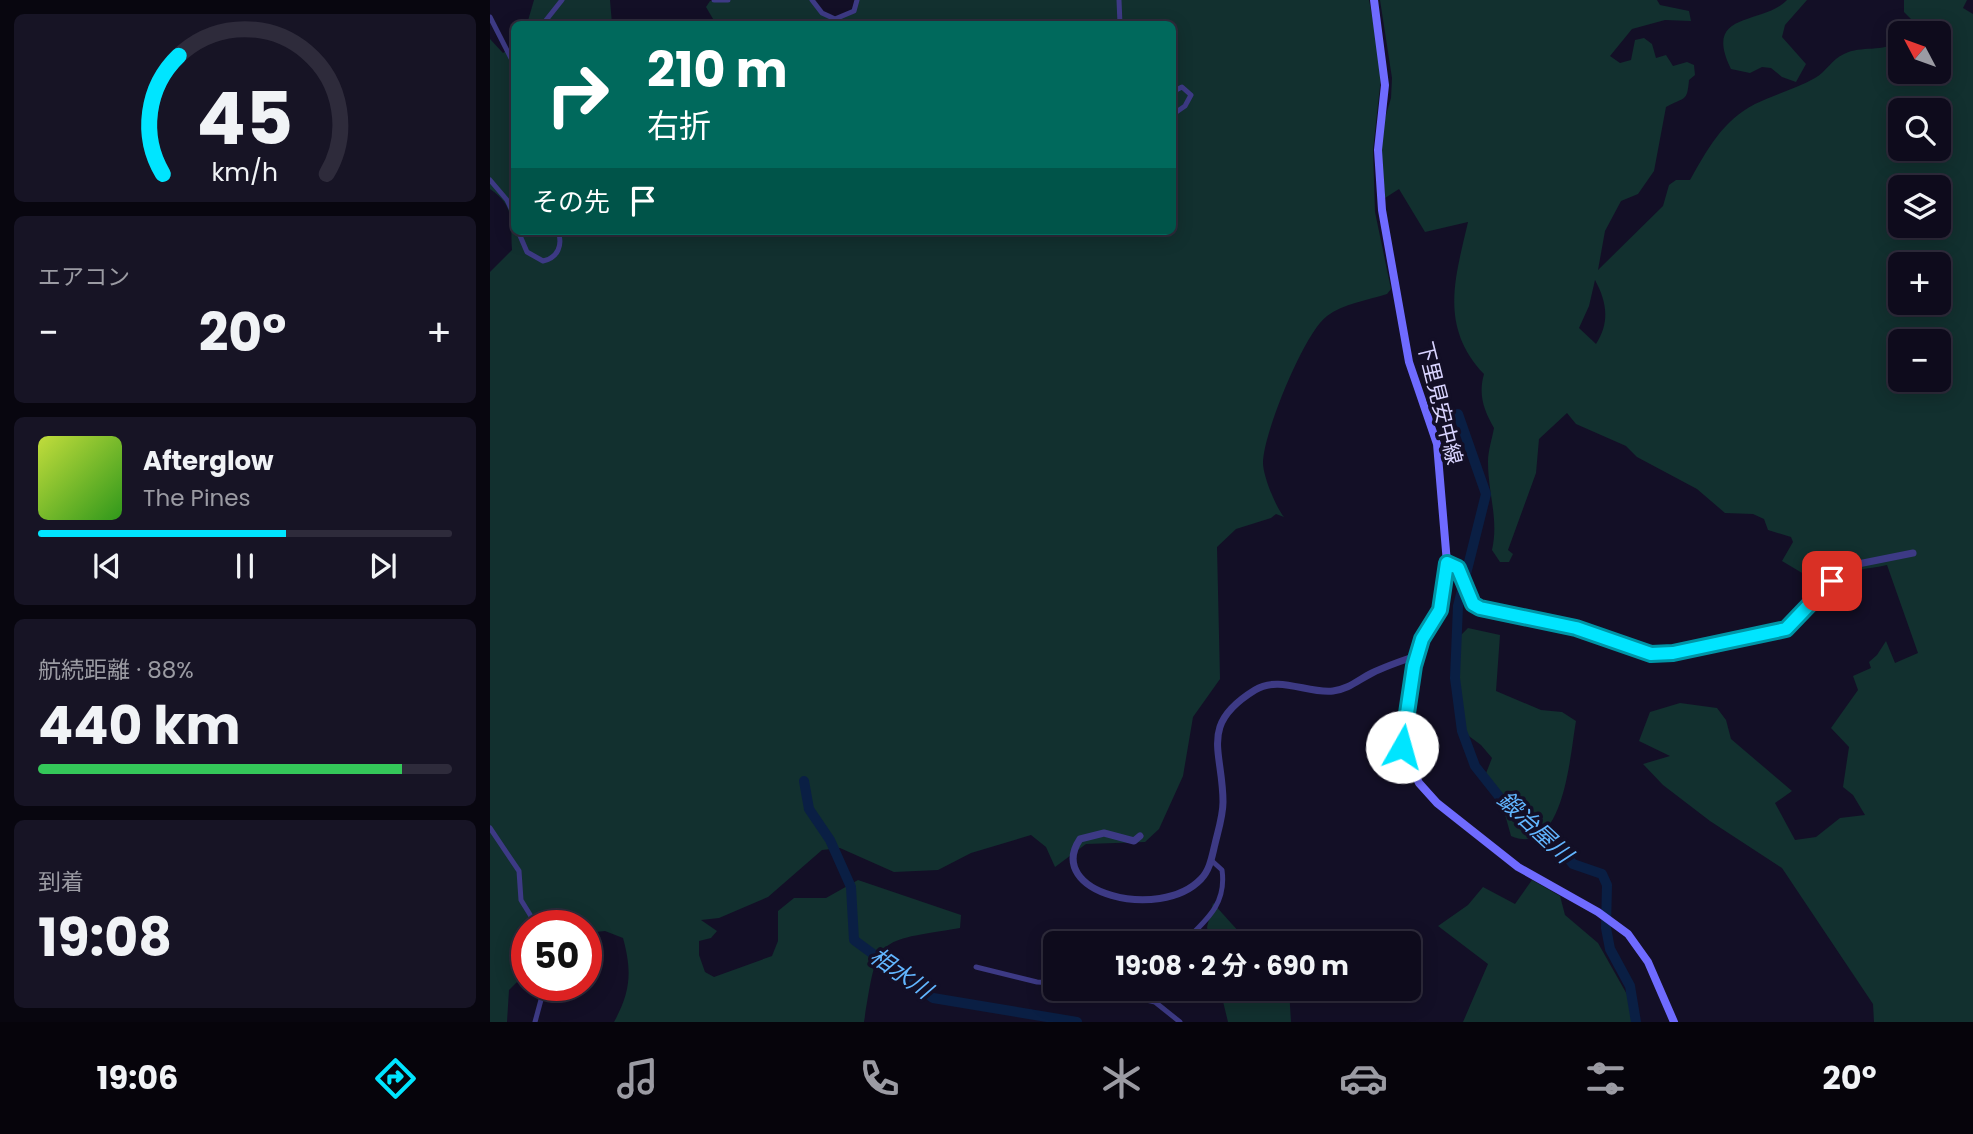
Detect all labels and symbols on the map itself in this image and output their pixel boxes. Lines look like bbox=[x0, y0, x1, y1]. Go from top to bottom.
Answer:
north arrow bbox=[1888, 21, 1951, 84]
street label: 下里見安中線 bbox=[1411, 338, 1469, 468]
pin bbox=[1802, 551, 1862, 611]
position arrow bbox=[1365, 710, 1439, 784]
water label: 鍛冶屋川 bbox=[1490, 784, 1582, 872]
speed limit sign: 50 bbox=[511, 910, 602, 1001]
water label: 相水川 bbox=[864, 940, 941, 1008]

